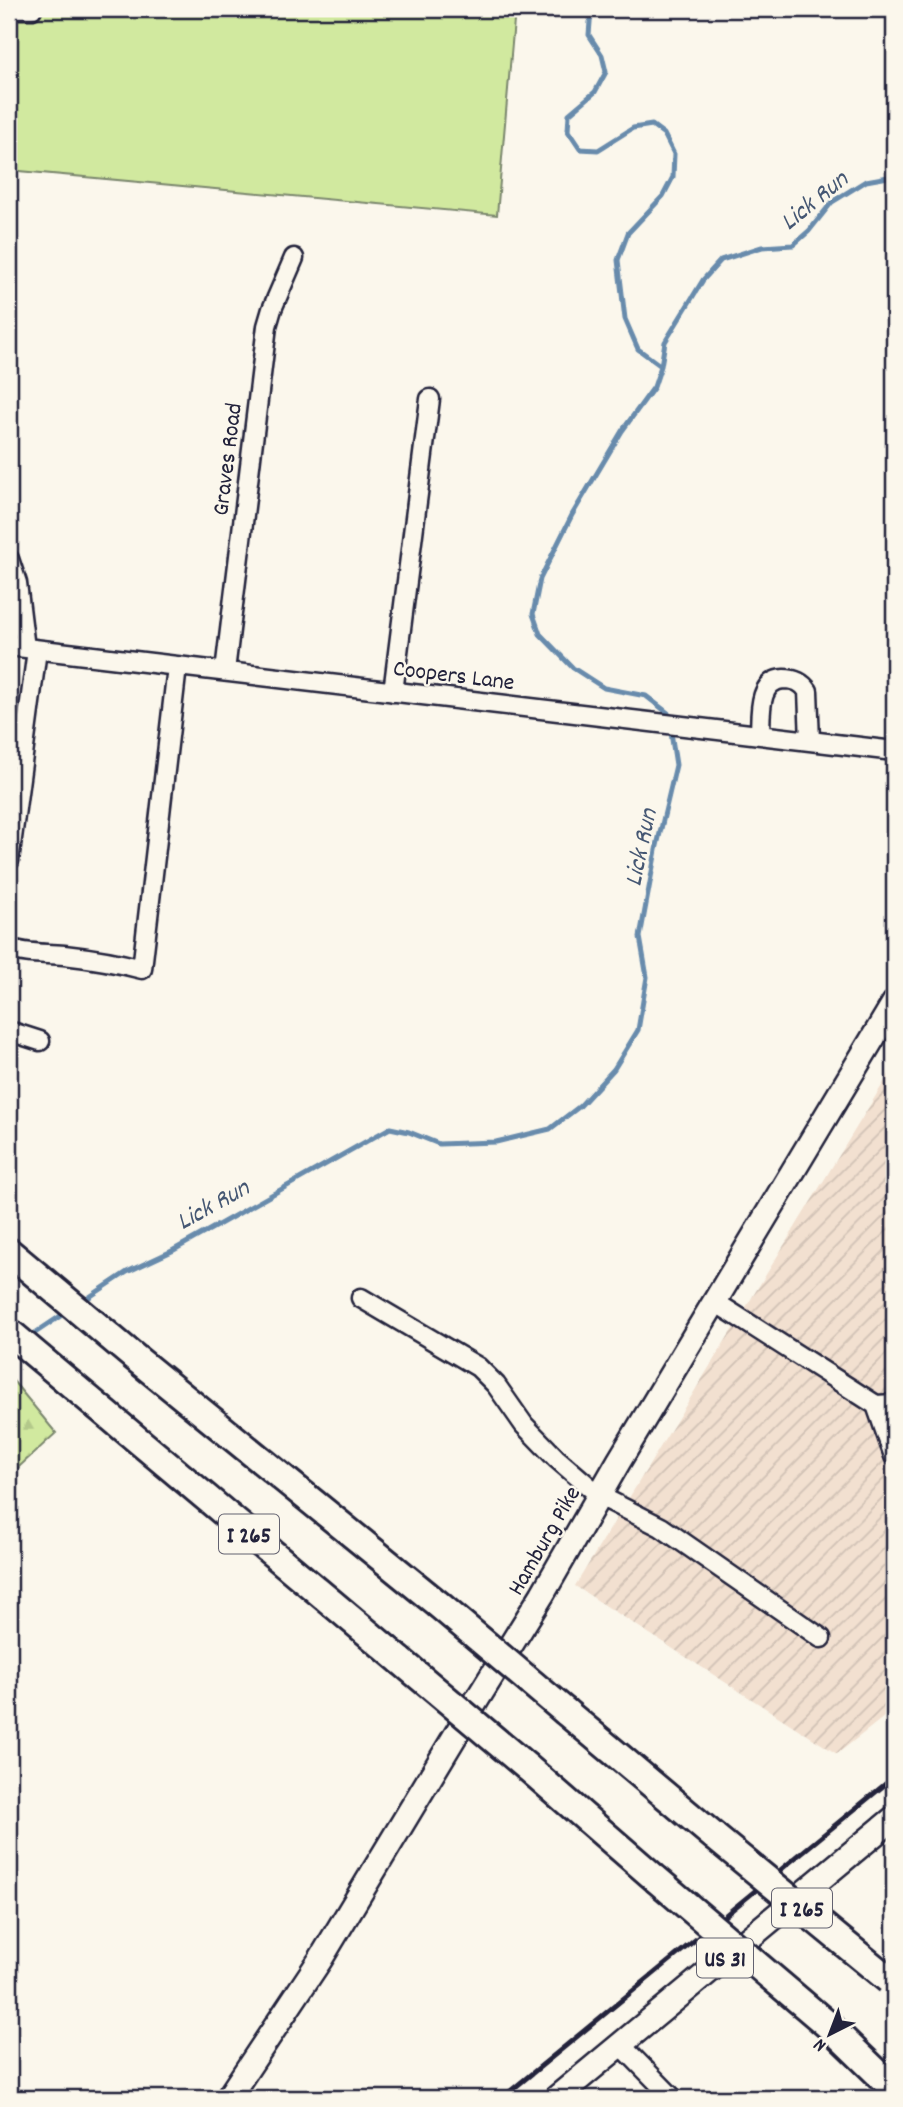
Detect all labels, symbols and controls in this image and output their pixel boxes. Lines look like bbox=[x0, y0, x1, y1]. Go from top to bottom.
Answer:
water label: Lick Run bbox=[773, 162, 858, 241]
street label: Graves Road bbox=[205, 401, 253, 518]
street label: Coopers Lane bbox=[391, 653, 516, 701]
water label: Lick Run bbox=[616, 805, 669, 890]
water label: Lick Run bbox=[170, 1170, 258, 1241]
street label: Hamburg Pike bbox=[501, 1480, 591, 1603]
road number: I 265 bbox=[219, 1514, 279, 1554]
road number: I 265 bbox=[772, 1888, 832, 1927]
road number: US 31 bbox=[697, 1938, 753, 1978]
north arrow bbox=[794, 1998, 864, 2068]
text: N bbox=[808, 2031, 833, 2057]

